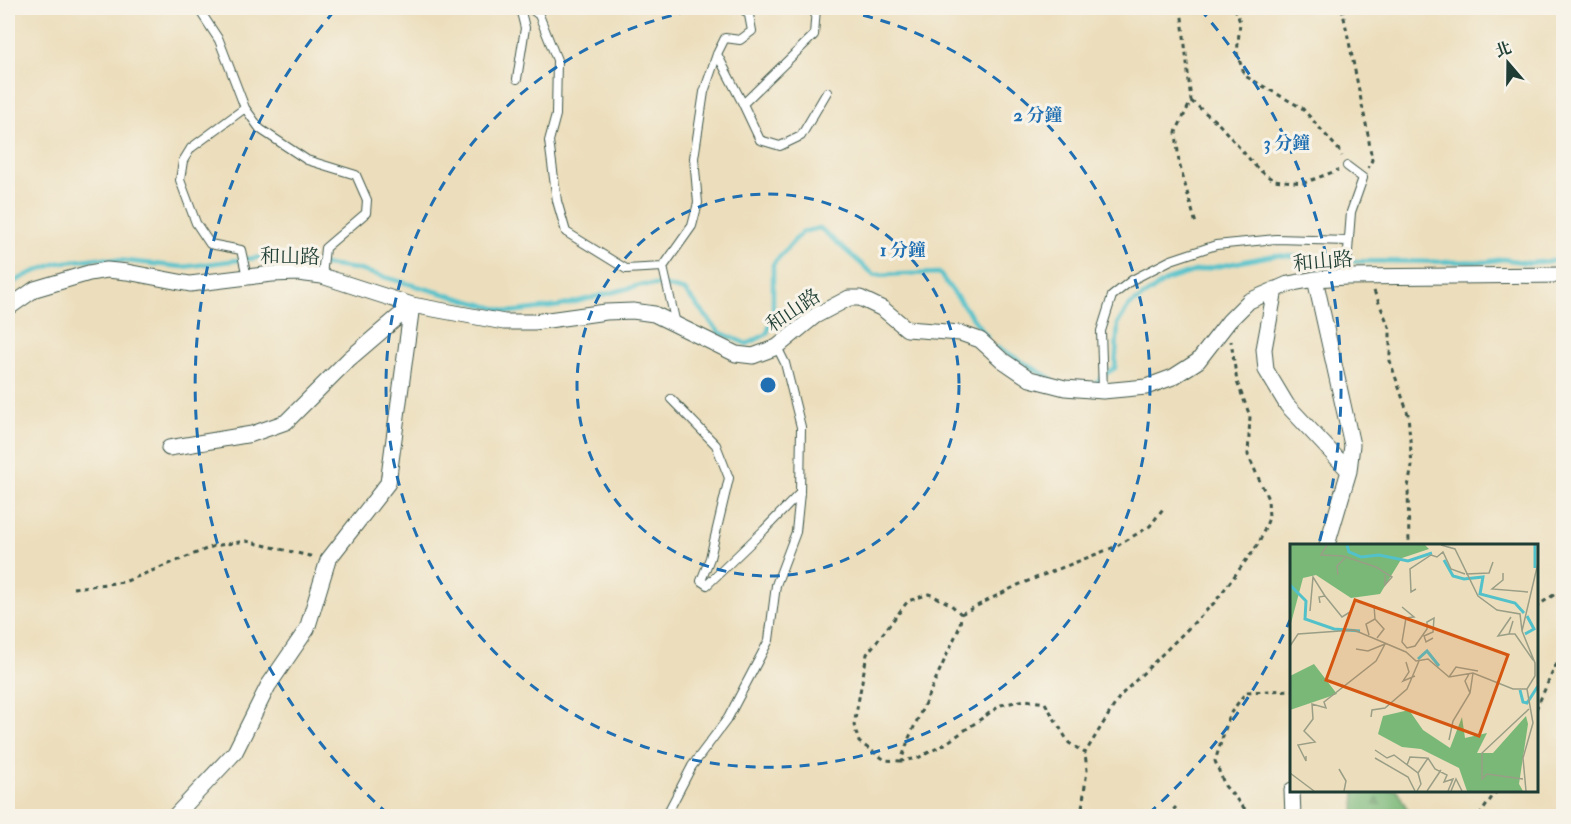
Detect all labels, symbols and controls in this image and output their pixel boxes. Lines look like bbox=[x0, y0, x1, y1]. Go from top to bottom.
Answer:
north arrow bbox=[1478, 33, 1538, 93]
text: 北 bbox=[1492, 38, 1514, 62]
text: 2 分鐘 bbox=[1014, 104, 1062, 127]
text: 3 分鐘 bbox=[1264, 132, 1310, 155]
text: 1 分鐘 bbox=[880, 239, 926, 262]
street label: 和山路 bbox=[260, 243, 320, 270]
street label: 和山路 bbox=[1292, 246, 1354, 277]
street label: 和山路 bbox=[761, 283, 825, 338]
centre of rings bbox=[758, 375, 778, 395]
inset map bbox=[1290, 544, 1538, 791]

